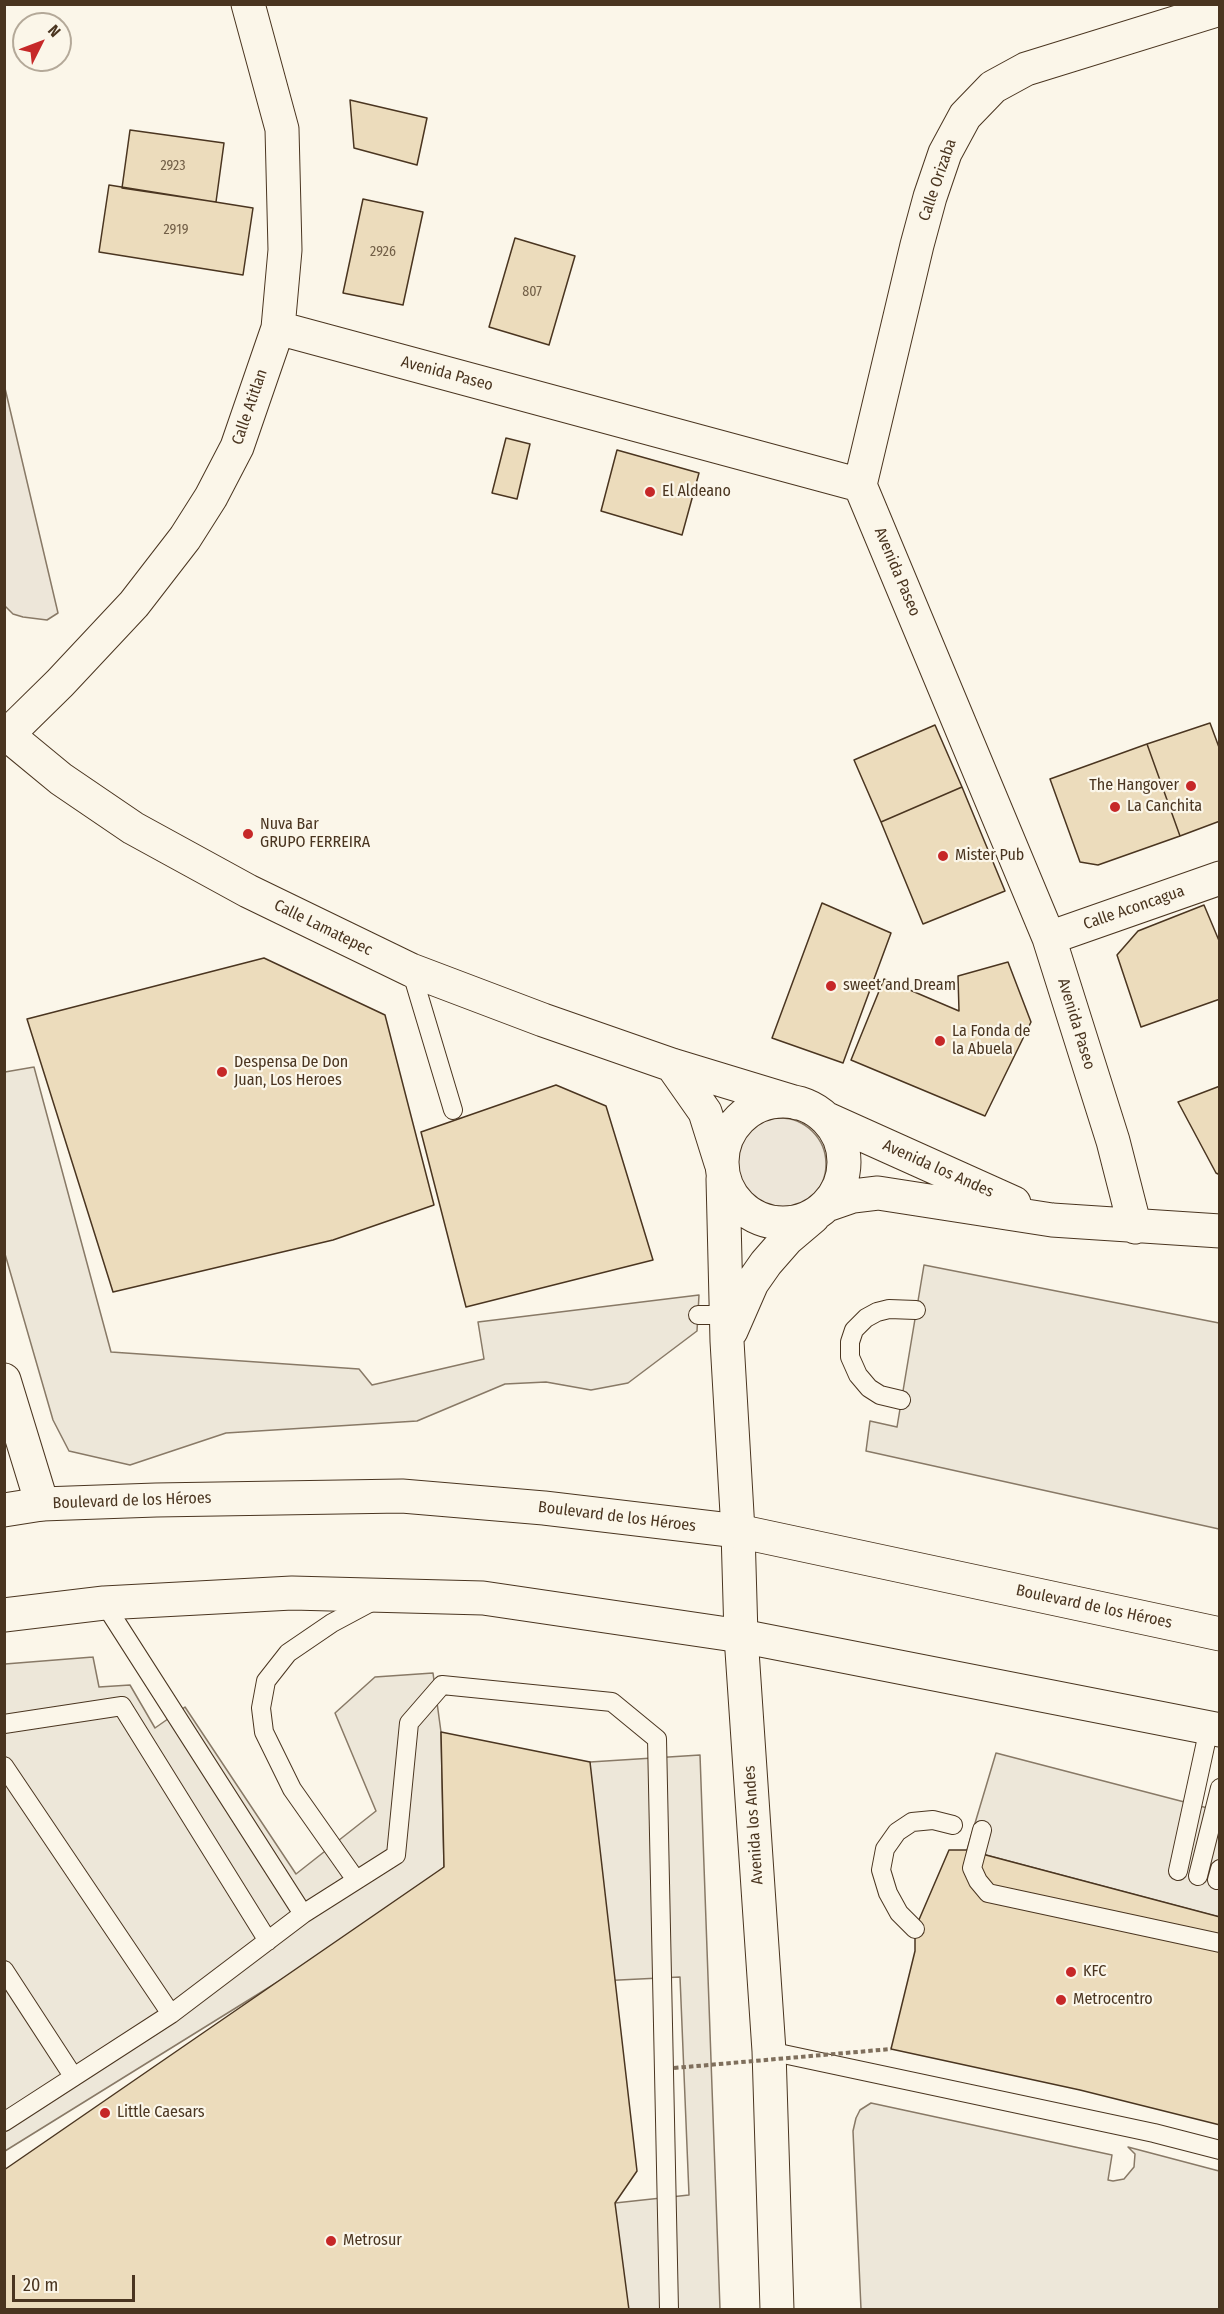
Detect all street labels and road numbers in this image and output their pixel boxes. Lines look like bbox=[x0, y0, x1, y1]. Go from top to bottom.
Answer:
street label: Calle Orizaba bbox=[915, 136, 961, 224]
street label: Avenida Paseo bbox=[399, 353, 495, 395]
street label: Calle Atitlan bbox=[228, 367, 272, 447]
street label: Avenida Paseo bbox=[870, 525, 924, 619]
street label: Calle Aconcagua bbox=[1081, 882, 1187, 934]
street label: Calle Lamatepec bbox=[271, 896, 375, 960]
street label: Avenida Paseo bbox=[1053, 976, 1099, 1072]
street label: Avenida los Andes bbox=[880, 1136, 996, 1202]
street label: Boulevard de los Héroes bbox=[52, 1489, 212, 1513]
street label: Boulevard de los Héroes bbox=[537, 1498, 697, 1536]
street label: Boulevard de los Héroes bbox=[1014, 1581, 1174, 1633]
street label: Avenida los Andes bbox=[740, 1765, 768, 1885]

